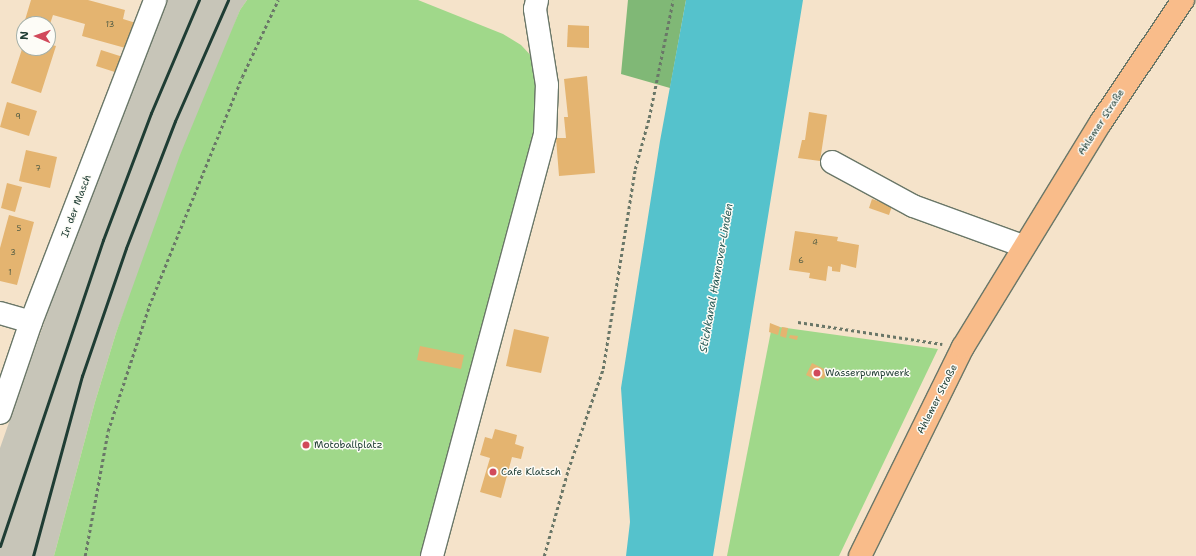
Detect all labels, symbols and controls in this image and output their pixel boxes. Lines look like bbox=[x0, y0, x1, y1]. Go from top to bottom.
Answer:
north arrow bbox=[16, 16, 56, 56]
house number: 13 bbox=[106, 20, 114, 30]
text: N bbox=[17, 31, 32, 40]
street label: Ahlemer Straße bbox=[1075, 87, 1127, 157]
house number: 9 bbox=[15, 112, 21, 122]
house number: 7 bbox=[35, 164, 41, 174]
street label: In der Masch bbox=[59, 173, 93, 239]
water label: Stichkanal Hannover-Linden bbox=[697, 202, 737, 354]
house number: 5 bbox=[17, 224, 21, 234]
house number: 4 bbox=[812, 238, 818, 248]
house number: 3 bbox=[10, 248, 16, 258]
house number: 6 bbox=[798, 256, 804, 266]
house number: 1 bbox=[8, 268, 12, 278]
street label: Ahlemer Straße bbox=[914, 362, 960, 436]
place label: Wasserpumpwerk bbox=[825, 367, 910, 379]
marker: Wasserpumpwerk bbox=[812, 368, 822, 378]
place label: Motoballplatz bbox=[314, 439, 383, 451]
marker: Motoballplatz bbox=[301, 440, 311, 450]
place label: Cafe Klatsch bbox=[501, 466, 561, 478]
marker: Cafe Klatsch bbox=[488, 467, 498, 477]

